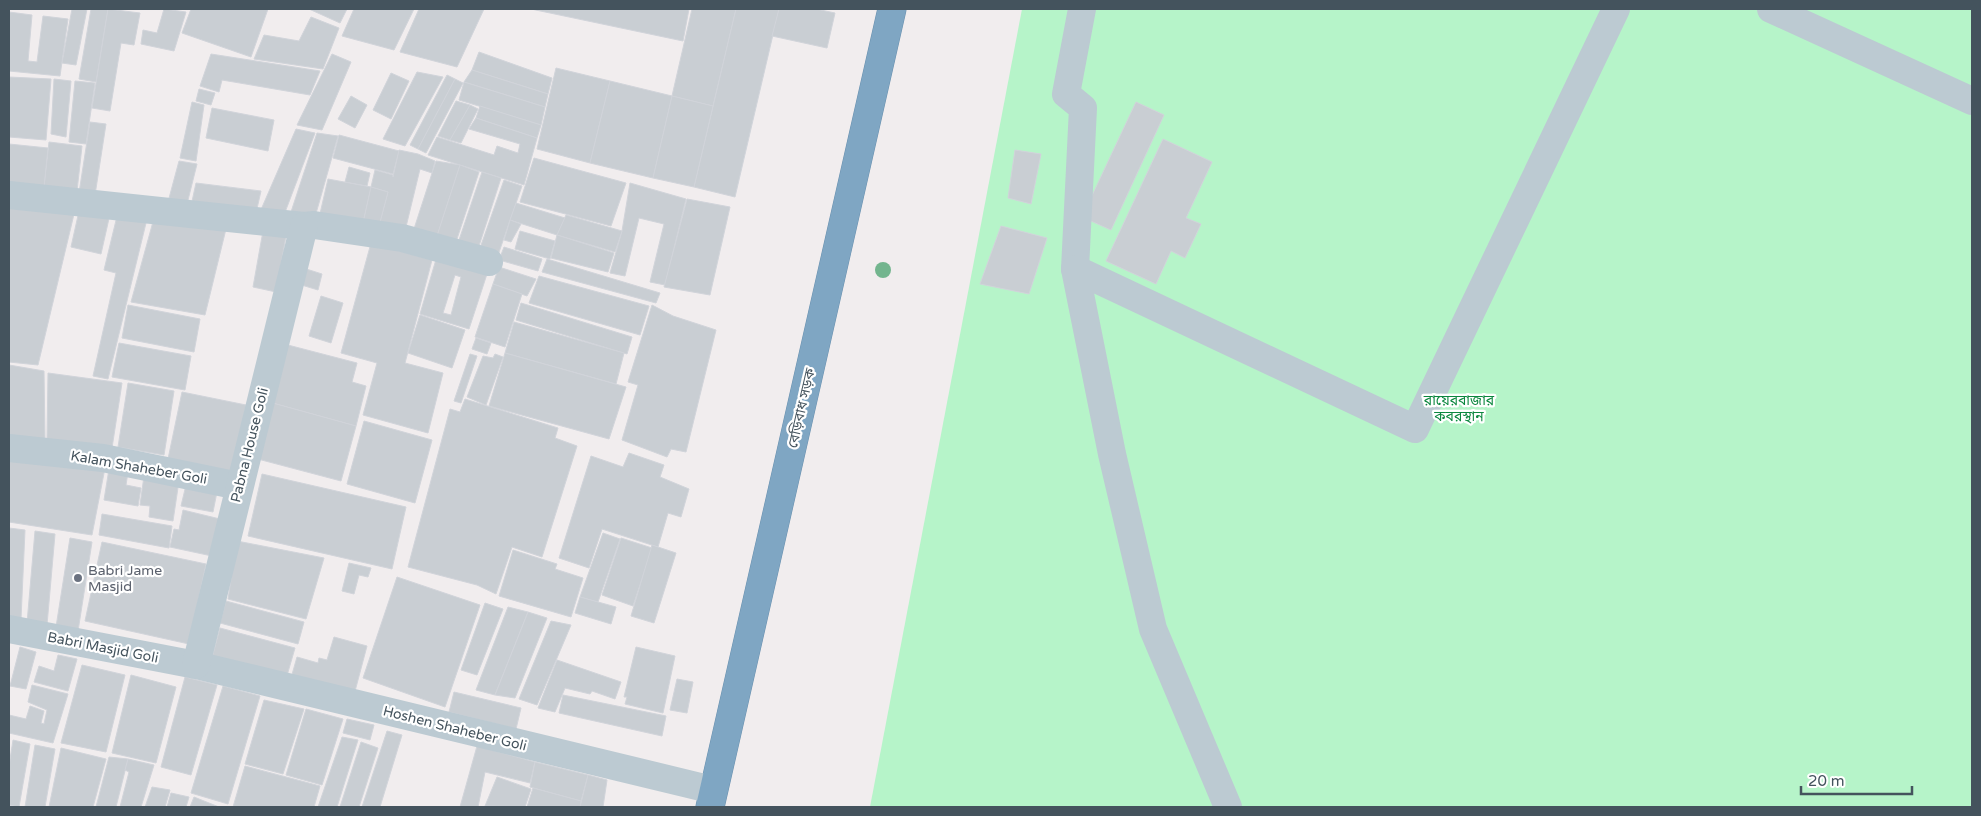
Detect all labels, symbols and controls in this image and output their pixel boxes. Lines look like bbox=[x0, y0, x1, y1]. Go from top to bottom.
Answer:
street label: বেড়িবাধ সড়ক bbox=[784, 366, 819, 450]
street label: Pabna House Goli bbox=[227, 386, 272, 504]
park label: রায়েরবাজার কবরস্থান bbox=[1423, 392, 1495, 425]
street label: Kalam Shaheber Goli bbox=[69, 447, 208, 488]
place label: Babri Jame Masjid bbox=[88, 562, 162, 595]
marker: Babri Jame Masjid bbox=[72, 572, 84, 584]
street label: Babri Masjid Goli bbox=[46, 628, 160, 667]
street label: Hoshen Shaheber Goli bbox=[381, 702, 528, 755]
scale bar bbox=[1801, 764, 1912, 796]
text: 20 m bbox=[1808, 772, 1845, 790]

